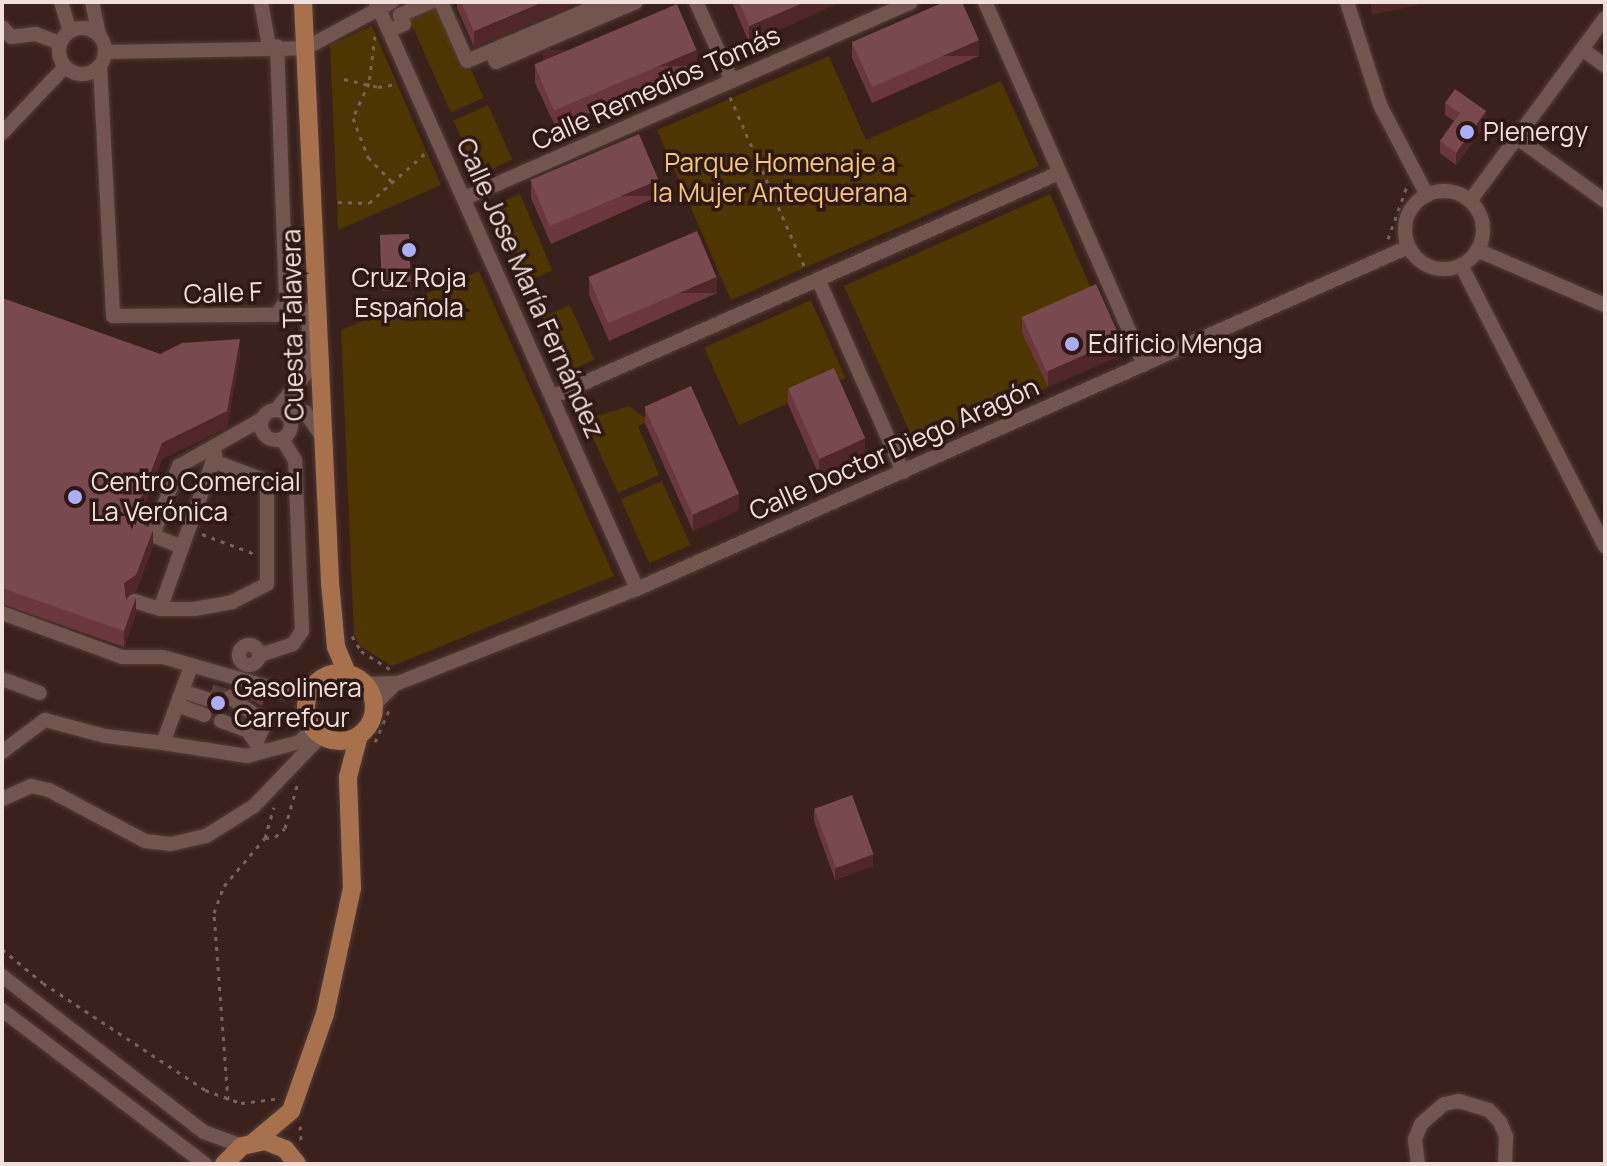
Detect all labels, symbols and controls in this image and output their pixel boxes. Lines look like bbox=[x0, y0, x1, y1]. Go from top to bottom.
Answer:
street label: Calle Remedios Tomás bbox=[527, 19, 785, 157]
place label: Plenergy bbox=[1483, 116, 1588, 148]
marker: Plenergy bbox=[1458, 123, 1476, 141]
street label: Calle Jose María Fernández bbox=[450, 133, 610, 443]
park label: Parque Homenaje a la Mujer Antequerana bbox=[652, 147, 908, 208]
street label: Cuesta Talavera bbox=[276, 229, 310, 421]
marker: Cruz Roja Española bbox=[400, 241, 418, 259]
place label: Cruz Roja Española bbox=[351, 262, 467, 324]
street label: Calle F bbox=[183, 276, 263, 310]
place label: Edificio Menga bbox=[1088, 328, 1263, 360]
marker: Edificio Menga bbox=[1063, 335, 1081, 353]
street label: Calle Doctor Diego Aragón bbox=[745, 371, 1043, 527]
place label: Centro Comercial La Verónica bbox=[91, 466, 301, 528]
marker: Centro Comercial La Verónica bbox=[66, 488, 84, 506]
place label: Gasolinera Carrefour bbox=[234, 672, 362, 734]
marker: Gasolinera Carrefour bbox=[209, 694, 227, 712]

